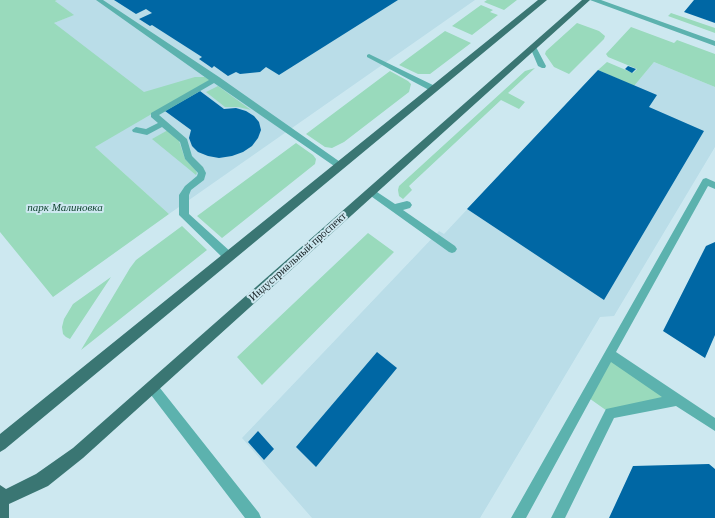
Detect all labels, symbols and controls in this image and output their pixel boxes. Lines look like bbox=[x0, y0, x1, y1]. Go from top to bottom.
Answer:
park label: парк Малиновка bbox=[27, 201, 103, 215]
street label: Индустриальный проспект bbox=[247, 210, 349, 304]

